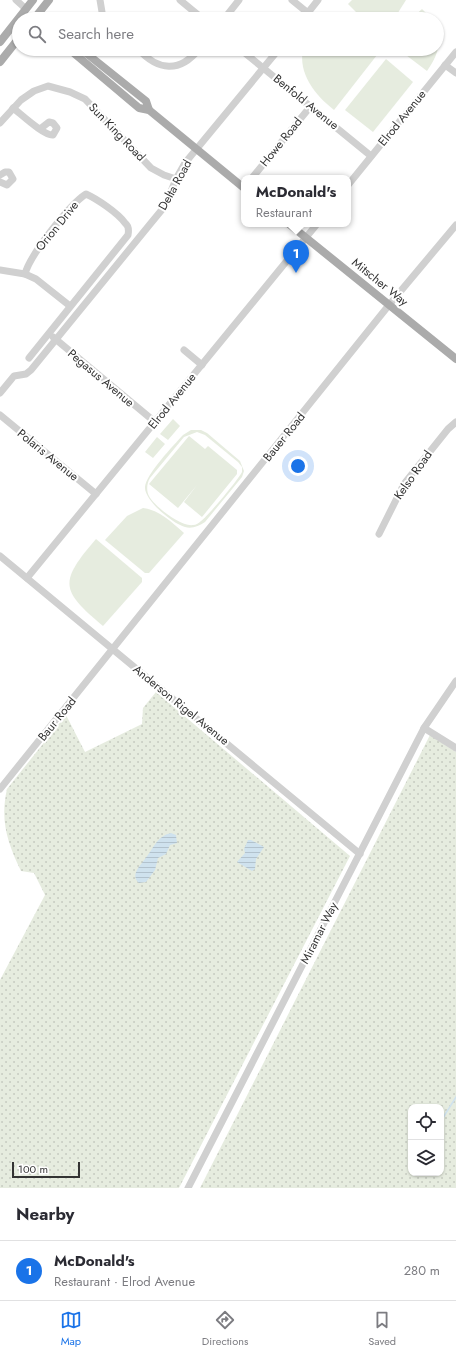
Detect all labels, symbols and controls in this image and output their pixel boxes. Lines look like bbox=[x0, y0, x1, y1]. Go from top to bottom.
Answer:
search box bbox=[12, 12, 444, 56]
icon: search bbox=[26, 23, 48, 45]
text: Search here bbox=[58, 23, 134, 45]
street label: Benfold Avenue bbox=[269, 70, 343, 134]
street label: Elrod Avenue bbox=[374, 86, 430, 150]
street label: Sun King Road bbox=[84, 99, 150, 165]
street label: Howe Road bbox=[256, 114, 306, 170]
street label: Delta Road bbox=[154, 156, 196, 214]
popup bbox=[241, 175, 351, 227]
text: McDonald's bbox=[256, 181, 336, 203]
street label: Orion Drive bbox=[31, 197, 83, 255]
text: Restaurant bbox=[256, 203, 312, 222]
pin: 1 bbox=[283, 240, 309, 273]
street label: Mitscher Way bbox=[348, 254, 413, 311]
street label: Pegasus Avenue bbox=[64, 345, 138, 411]
street label: Elrod Avenue bbox=[144, 369, 200, 433]
street label: Bauer Road bbox=[259, 409, 309, 465]
street label: Polaris Avenue bbox=[13, 425, 83, 485]
street label: Kelso Road bbox=[390, 447, 436, 503]
your location bbox=[288, 456, 308, 476]
street label: Anderson Rigel Avenue bbox=[129, 660, 233, 750]
street label: Baur Road bbox=[34, 693, 80, 745]
street label: Miramar Way bbox=[296, 898, 343, 967]
map controls bbox=[408, 1104, 444, 1176]
button: locate bbox=[408, 1104, 444, 1140]
button: layers bbox=[408, 1140, 444, 1176]
scale bar bbox=[12, 1160, 80, 1179]
text: 100 m bbox=[18, 1161, 48, 1177]
text: Nearby bbox=[16, 1202, 74, 1226]
text: McDonald's bbox=[54, 1250, 135, 1272]
text: 1 bbox=[26, 1261, 32, 1280]
text: 280 m bbox=[404, 1261, 440, 1280]
text: Restaurant · Elrod Avenue bbox=[54, 1272, 195, 1291]
tab: Map bbox=[60, 1309, 82, 1349]
tab: Directions bbox=[202, 1309, 248, 1349]
tab: Saved bbox=[368, 1309, 396, 1349]

